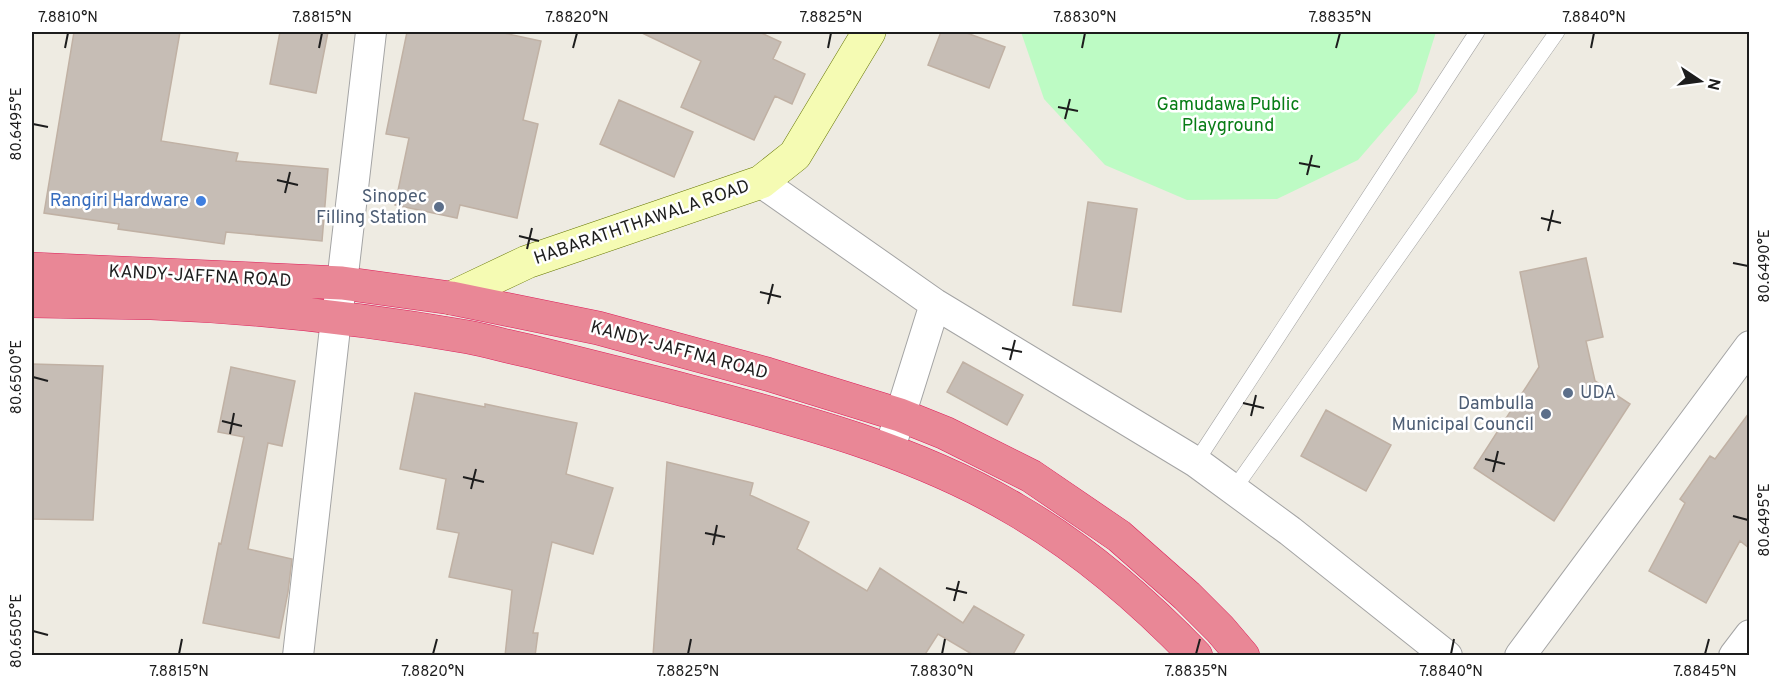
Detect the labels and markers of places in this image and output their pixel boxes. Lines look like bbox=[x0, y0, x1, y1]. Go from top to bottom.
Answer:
place label: Sinopec Filling Station bbox=[316, 186, 427, 230]
place label: Rangiri Hardware bbox=[50, 190, 189, 213]
marker: Rangiri Hardware bbox=[194, 194, 208, 208]
marker: Sinopec Filling Station bbox=[432, 200, 446, 214]
place label: UDA bbox=[1580, 382, 1616, 405]
marker: UDA bbox=[1561, 386, 1575, 400]
place label: Dambulla Municipal Council bbox=[1391, 393, 1534, 437]
marker: Dambulla Municipal Council bbox=[1539, 407, 1553, 421]

